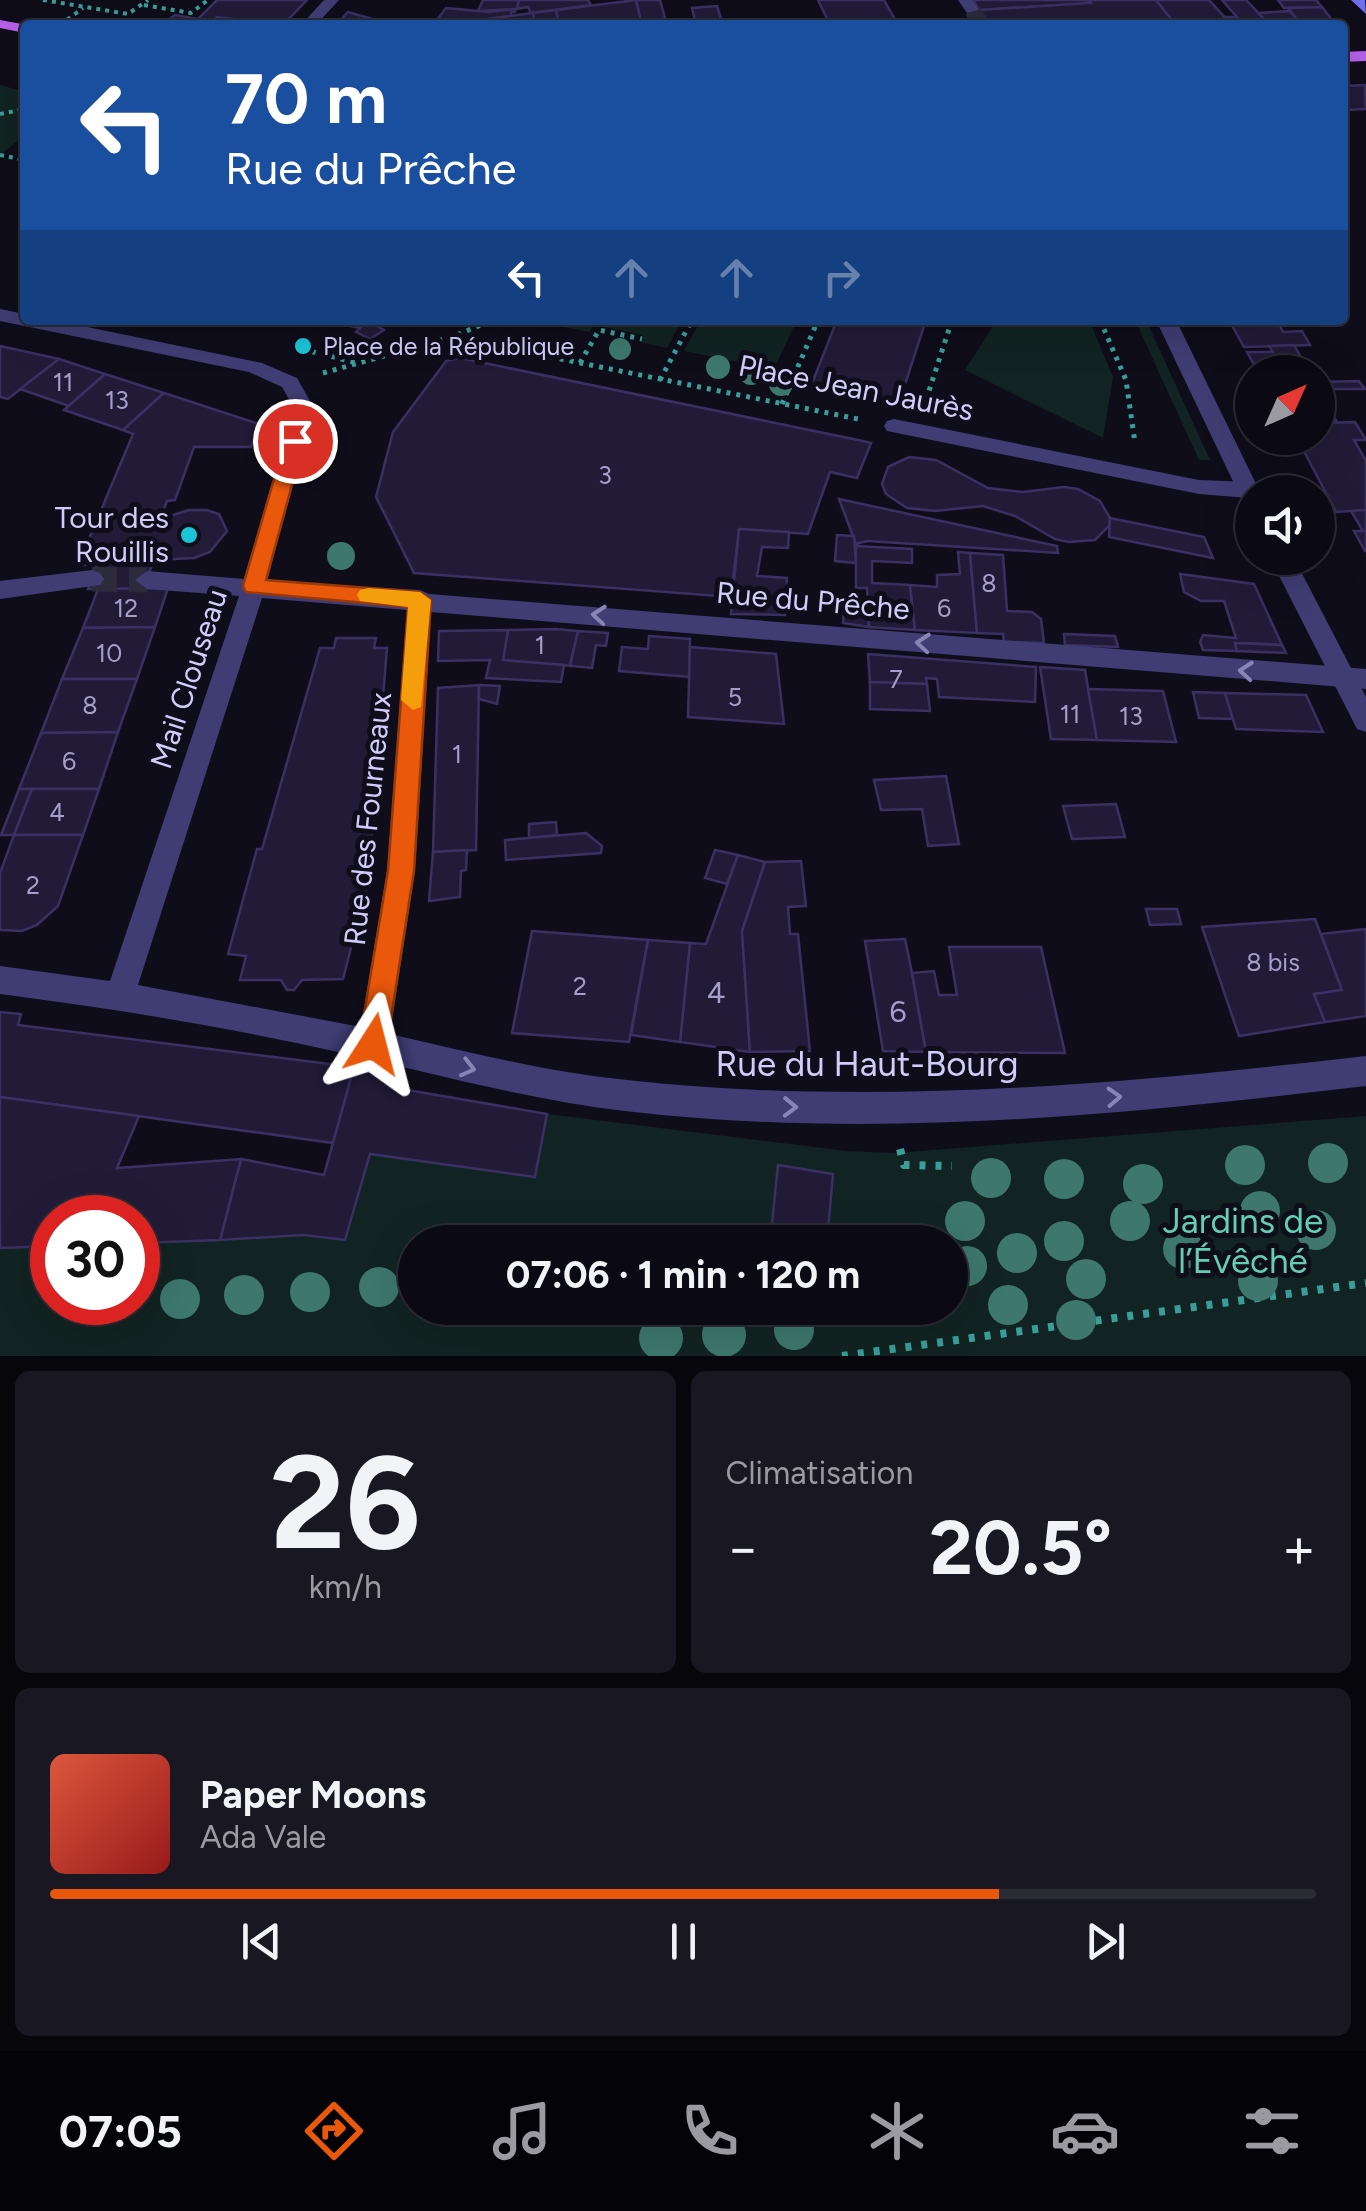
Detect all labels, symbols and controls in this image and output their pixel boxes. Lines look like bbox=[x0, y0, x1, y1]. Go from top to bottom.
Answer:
text: 70 m bbox=[225, 56, 387, 141]
icon: left bbox=[60, 60, 190, 190]
text: Rue du Prêche bbox=[225, 141, 516, 195]
icon: left bbox=[499, 250, 554, 305]
icon: ahead bbox=[604, 250, 659, 305]
icon: ahead bbox=[709, 250, 764, 305]
icon: right bbox=[814, 250, 869, 305]
place label: Place de la République bbox=[323, 331, 574, 361]
marker: Place de la République bbox=[292, 335, 314, 357]
street label: Place Jean Jaurès bbox=[735, 347, 977, 428]
north arrow bbox=[1235, 355, 1335, 455]
map controls bbox=[1235, 355, 1335, 575]
house number: 11 bbox=[53, 367, 73, 397]
house number: 13 bbox=[105, 385, 129, 415]
pin bbox=[253, 399, 338, 484]
icon: arrive bbox=[268, 414, 323, 469]
house number: 3 bbox=[598, 460, 612, 490]
button: sound bbox=[1235, 475, 1335, 575]
place label: Tour des Rouillis bbox=[55, 499, 169, 570]
marker: Tour des Rouillis bbox=[178, 524, 200, 546]
house number: 8 bbox=[981, 568, 997, 598]
street label: Rue du Prêche bbox=[715, 574, 911, 627]
street label: Mail Clouseau bbox=[142, 584, 235, 773]
house number: 12 bbox=[114, 593, 138, 623]
house number: 6 bbox=[937, 593, 951, 623]
one-way arrow bbox=[590, 604, 606, 626]
house number: 1 bbox=[535, 630, 545, 660]
one-way arrow bbox=[914, 632, 930, 654]
house number: 10 bbox=[96, 638, 122, 668]
one-way arrow bbox=[1238, 660, 1254, 682]
house number: 7 bbox=[889, 664, 903, 694]
house number: 5 bbox=[728, 682, 742, 712]
house number: 8 bbox=[82, 690, 98, 720]
street label: Rue des Fourneaux bbox=[336, 690, 399, 947]
house number: 11 bbox=[1060, 699, 1080, 729]
house number: 13 bbox=[1119, 701, 1143, 731]
house number: 1 bbox=[452, 739, 462, 769]
house number: 6 bbox=[62, 746, 76, 776]
house number: 4 bbox=[49, 797, 65, 827]
house number: 2 bbox=[26, 870, 40, 900]
house number: 8 bis bbox=[1246, 947, 1300, 977]
house number: 2 bbox=[573, 971, 587, 1001]
house number: 4 bbox=[707, 974, 725, 1011]
position arrow bbox=[321, 992, 425, 1096]
house number: 6 bbox=[890, 993, 907, 1030]
street label: Rue du Haut-Bourg bbox=[716, 1043, 1018, 1085]
one-way arrow bbox=[459, 1056, 476, 1077]
one-way arrow bbox=[1107, 1086, 1123, 1107]
one-way arrow bbox=[782, 1096, 798, 1118]
speed limit sign: 30 bbox=[30, 1195, 160, 1325]
park label: Jardins de l’Évêché bbox=[1163, 1200, 1323, 1282]
text: 07:06 · 1 min · 120 m bbox=[506, 1252, 860, 1298]
text: 26 bbox=[270, 1425, 421, 1581]
text: Climatisation bbox=[726, 1454, 913, 1492]
text: 20.5° bbox=[929, 1503, 1112, 1593]
text: − bbox=[726, 1515, 760, 1581]
text: + bbox=[1282, 1515, 1316, 1581]
text: km/h bbox=[309, 1568, 382, 1606]
text: Paper Moons bbox=[200, 1772, 426, 1818]
text: Ada Vale bbox=[200, 1818, 326, 1856]
icon: previous bbox=[234, 1914, 289, 1969]
icon: pause bbox=[656, 1914, 711, 1969]
icon: next bbox=[1078, 1914, 1133, 1969]
icon: directions bbox=[299, 2096, 369, 2166]
icon: music bbox=[487, 2096, 557, 2166]
icon: phone bbox=[675, 2096, 745, 2166]
icon: climate bbox=[862, 2096, 932, 2166]
icon: car bbox=[1050, 2096, 1120, 2166]
icon: filters bbox=[1237, 2096, 1307, 2166]
text: 07:05 bbox=[59, 2104, 182, 2158]

